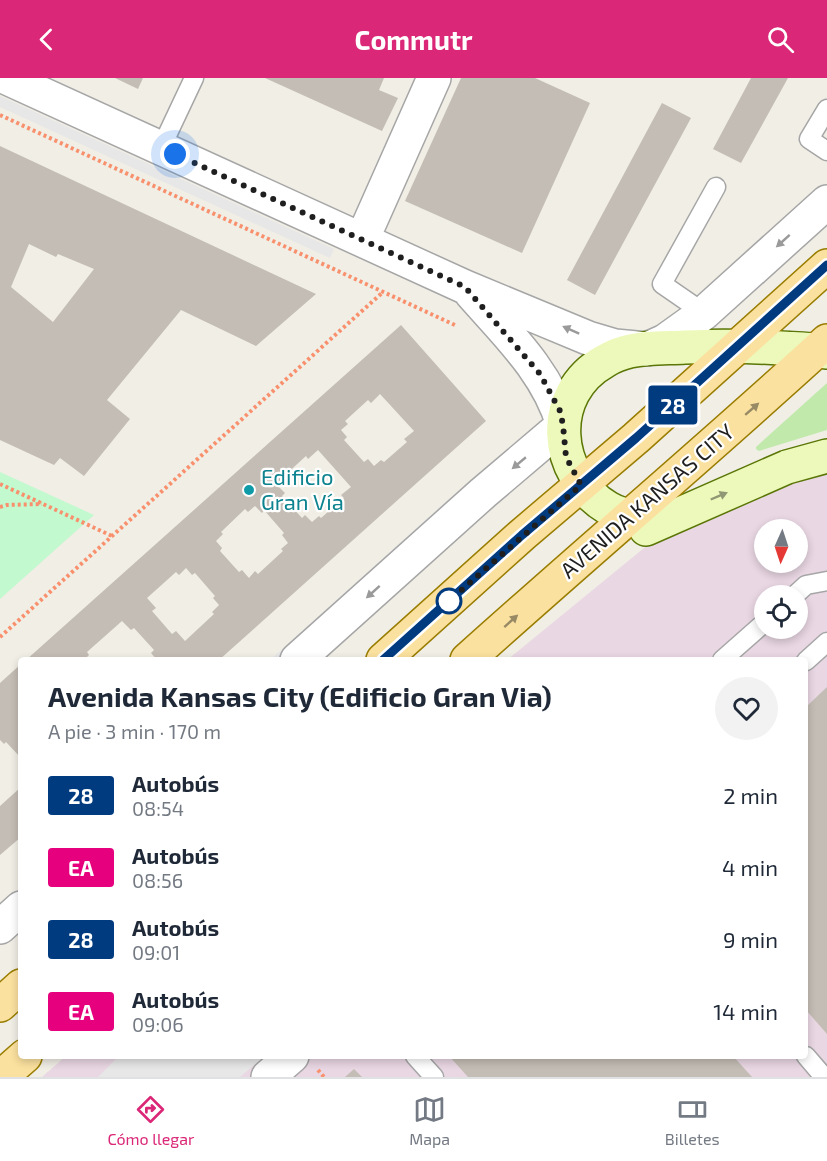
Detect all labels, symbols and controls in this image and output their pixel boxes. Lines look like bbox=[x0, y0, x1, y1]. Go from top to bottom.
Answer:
icon: back bbox=[30, 23, 63, 56]
text: Commutr bbox=[355, 23, 473, 55]
icon: search bbox=[764, 23, 797, 56]
your location bbox=[160, 139, 190, 169]
one-way arrow bbox=[776, 234, 791, 248]
one-way arrow bbox=[562, 326, 579, 335]
line badge: 28 bbox=[646, 386, 700, 424]
text: 28 bbox=[660, 393, 686, 418]
one-way arrow bbox=[744, 403, 759, 416]
street label: AVENIDA KANSAS CITY bbox=[554, 417, 739, 583]
one-way arrow bbox=[512, 456, 527, 469]
place label: Edificio Gran Vía bbox=[261, 463, 344, 514]
marker: Edificio Gran Vía bbox=[242, 483, 256, 497]
one-way arrow bbox=[711, 491, 729, 501]
north arrow bbox=[754, 519, 808, 573]
map controls bbox=[754, 519, 808, 639]
one-way arrow bbox=[365, 585, 380, 599]
button: locate bbox=[754, 585, 808, 639]
unlabelled marker bbox=[436, 588, 462, 614]
one-way arrow bbox=[503, 614, 518, 628]
button: heart bbox=[715, 677, 778, 740]
text: Avenida Kansas City (Edificio Gran Via) bbox=[48, 679, 552, 713]
text: A pie · 3 min · 170 m bbox=[48, 719, 221, 743]
text: Autobús bbox=[132, 770, 219, 796]
text: 2 min bbox=[723, 782, 778, 808]
text: 28 bbox=[68, 783, 94, 808]
text: 08:54 bbox=[132, 796, 184, 820]
text: Autobús bbox=[132, 842, 219, 868]
text: 4 min bbox=[722, 854, 778, 880]
text: EA bbox=[68, 855, 94, 880]
text: 08:56 bbox=[132, 868, 183, 892]
text: Autobús bbox=[132, 914, 219, 940]
text: 9 min bbox=[723, 926, 778, 952]
text: 28 bbox=[68, 927, 94, 952]
text: 09:01 bbox=[132, 940, 180, 964]
text: Autobús bbox=[132, 986, 219, 1012]
text: 14 min bbox=[713, 998, 778, 1024]
text: EA bbox=[68, 999, 94, 1024]
text: 09:06 bbox=[132, 1012, 184, 1036]
tab: Cómo llegar bbox=[107, 1093, 194, 1148]
tab: Mapa bbox=[409, 1093, 450, 1148]
tab: Billetes bbox=[665, 1093, 720, 1148]

